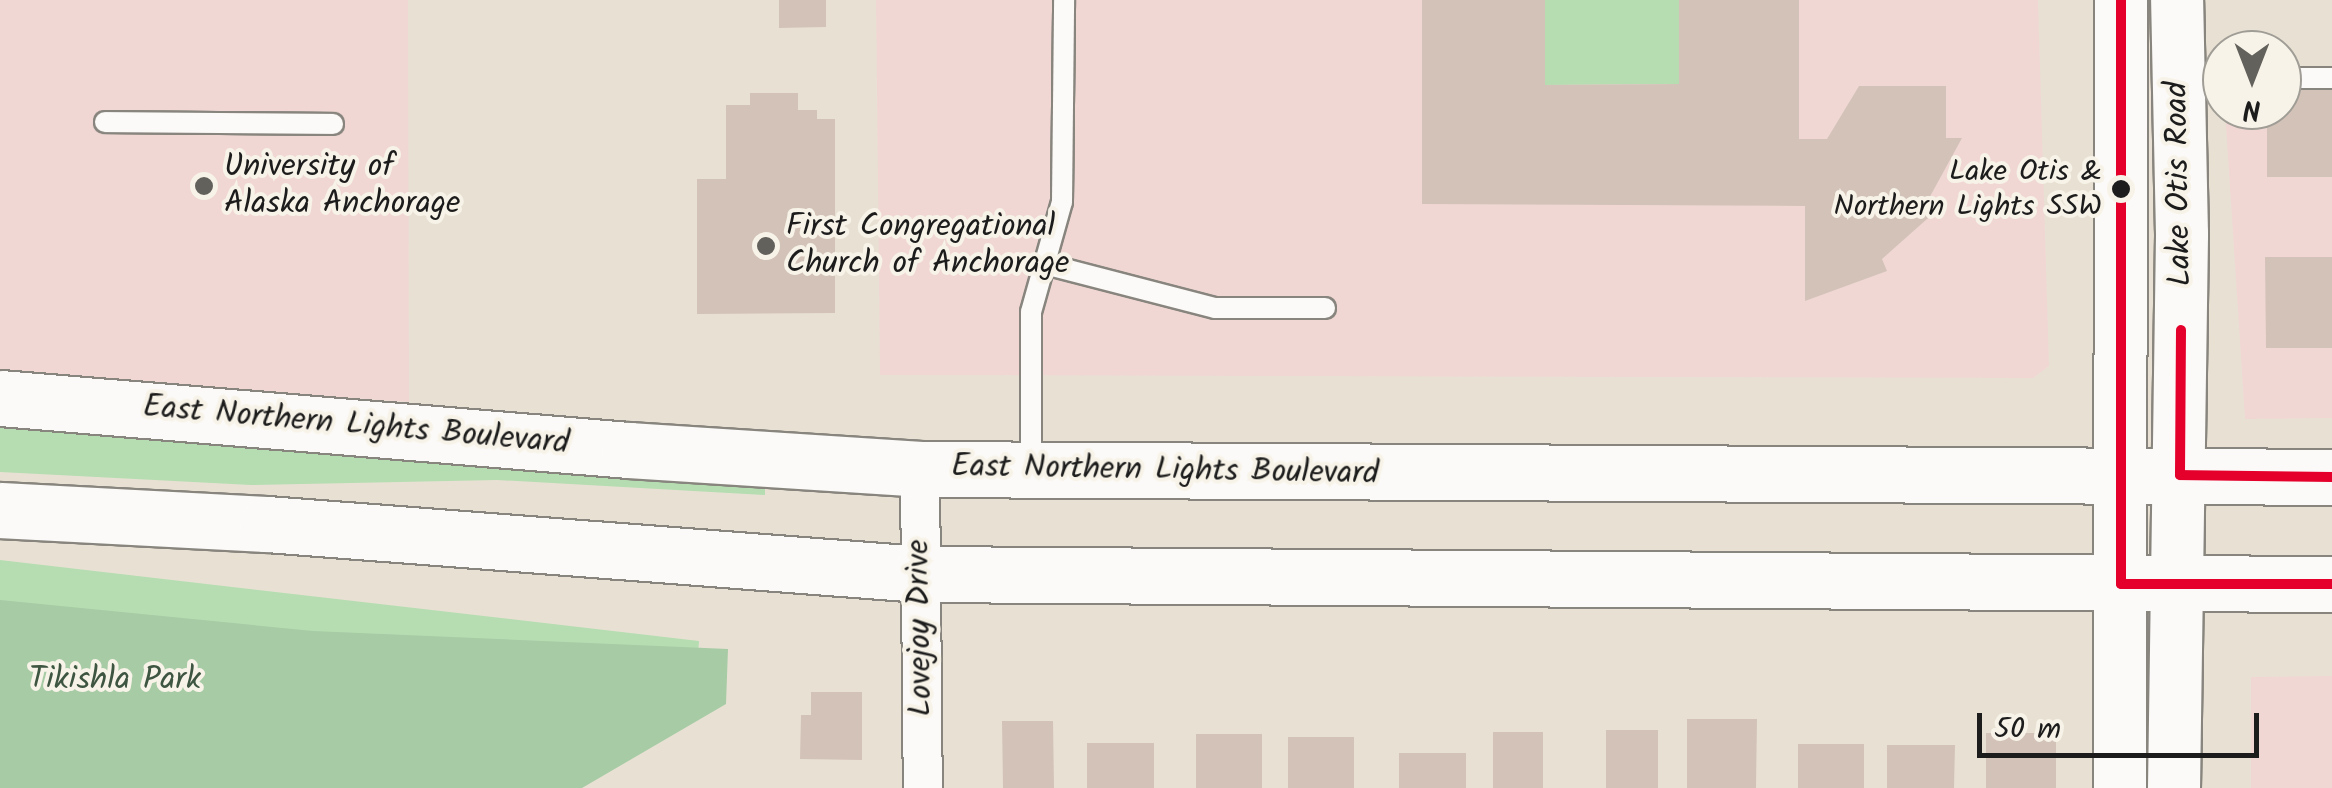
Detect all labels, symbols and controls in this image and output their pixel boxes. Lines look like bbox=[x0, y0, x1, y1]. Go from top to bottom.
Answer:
north arrow bbox=[2202, 30, 2302, 130]
street label: Lake Otis Road bbox=[2159, 81, 2201, 287]
text: N bbox=[2243, 86, 2261, 131]
place label: University of Alaska Anchorage bbox=[224, 149, 460, 224]
place label: Lake Otis & Northern Lights SSW bbox=[1833, 154, 2102, 224]
marker: University of Alaska Anchorage bbox=[193, 175, 215, 197]
marker: Lake Otis & Northern Lights SSW bbox=[2111, 179, 2131, 199]
place label: First Congregational Church of Anchorage bbox=[786, 209, 1069, 284]
marker: First Congregational Church of Anchorage bbox=[755, 235, 777, 257]
street label: East Northern Lights Boulevard bbox=[141, 388, 571, 464]
street label: East Northern Lights Boulevard bbox=[951, 448, 1379, 494]
street label: Lovejoy Drive bbox=[900, 539, 942, 717]
park label: Tikishla Park bbox=[29, 661, 201, 699]
scale bar bbox=[1982, 693, 2264, 755]
text: 50 m bbox=[1994, 706, 2061, 754]

